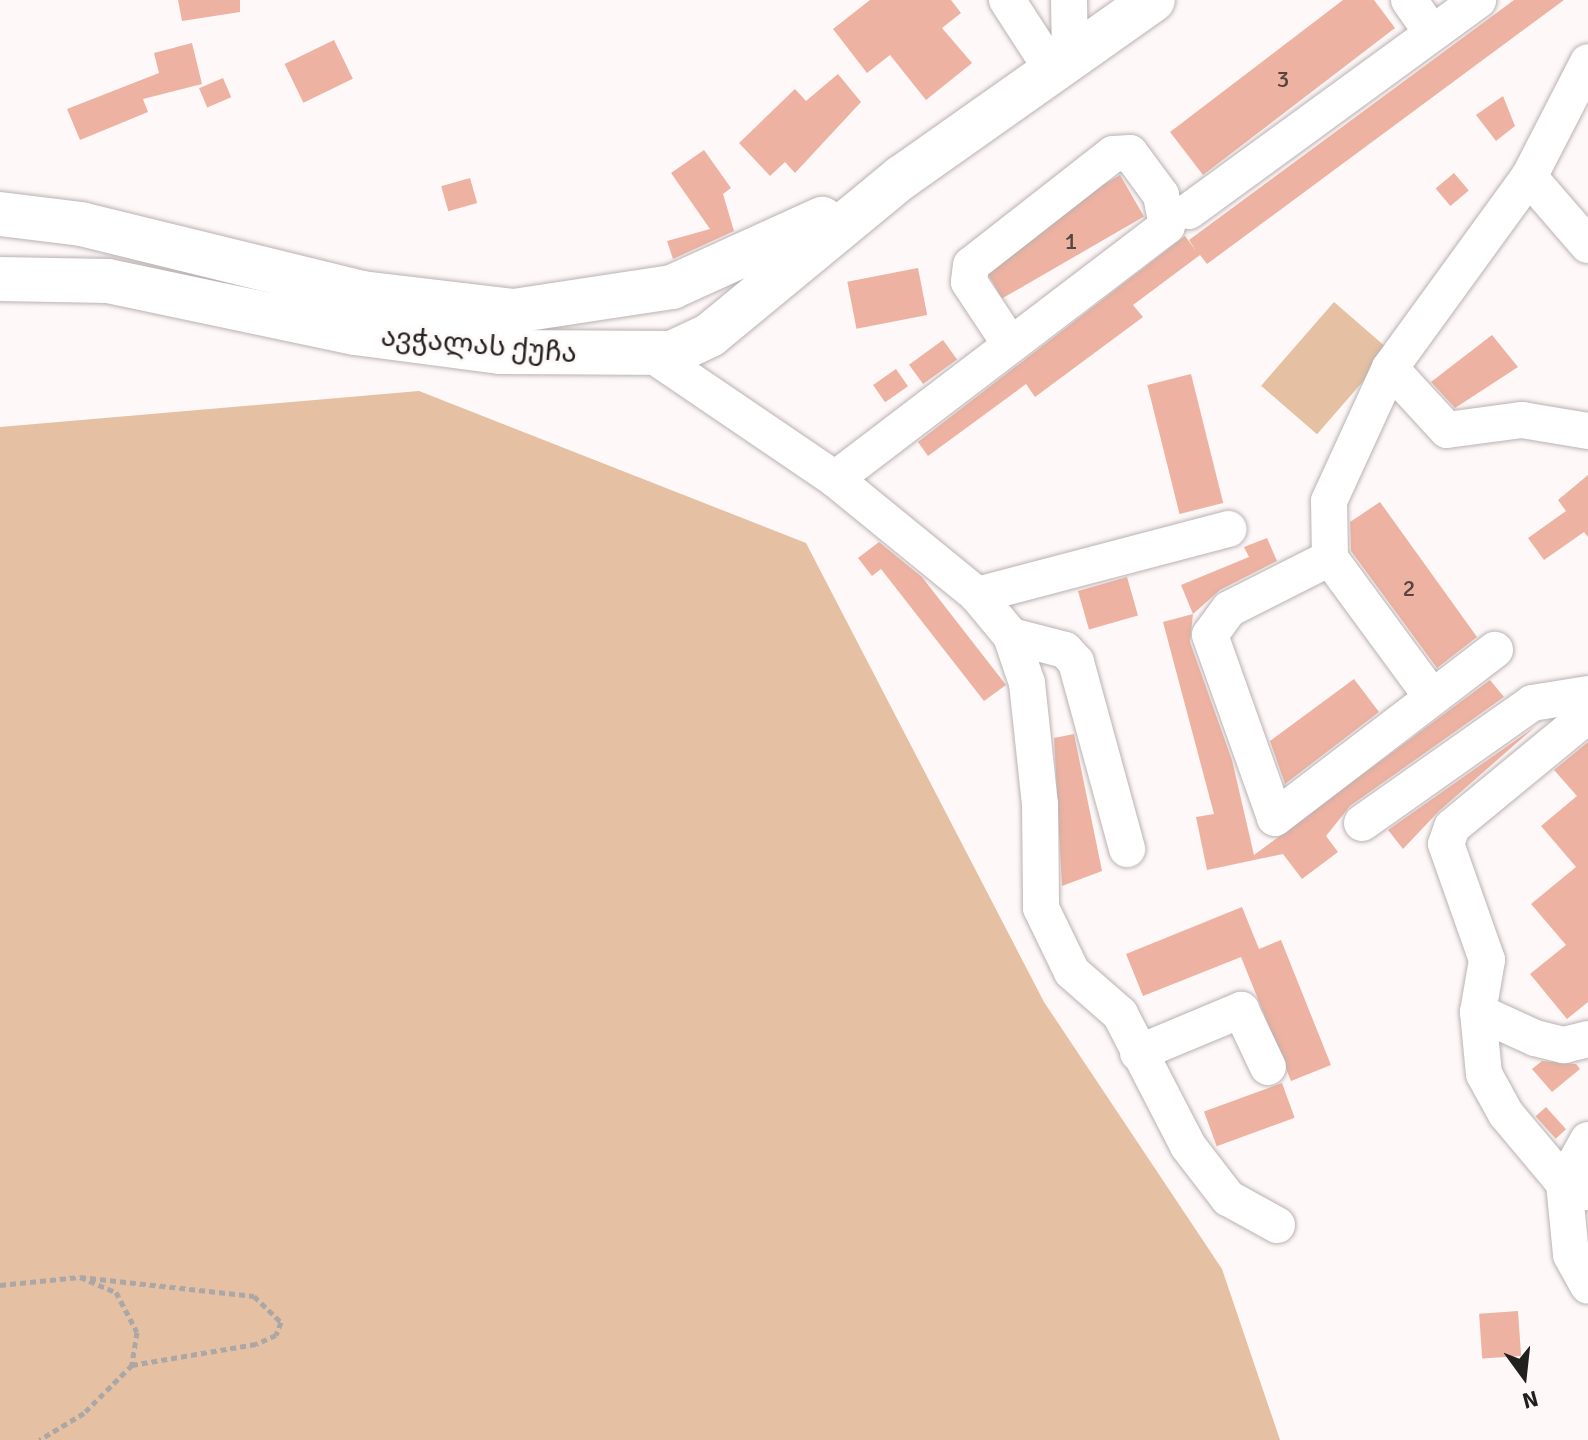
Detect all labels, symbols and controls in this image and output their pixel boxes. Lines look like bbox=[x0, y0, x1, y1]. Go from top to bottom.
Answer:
house number: 3 bbox=[1277, 66, 1289, 94]
house number: 1 bbox=[1065, 228, 1077, 256]
street label: ავჭალას ქუჩა bbox=[380, 320, 578, 370]
house number: 2 bbox=[1403, 575, 1415, 603]
north arrow bbox=[1484, 1336, 1564, 1416]
text: N bbox=[1519, 1385, 1541, 1415]

